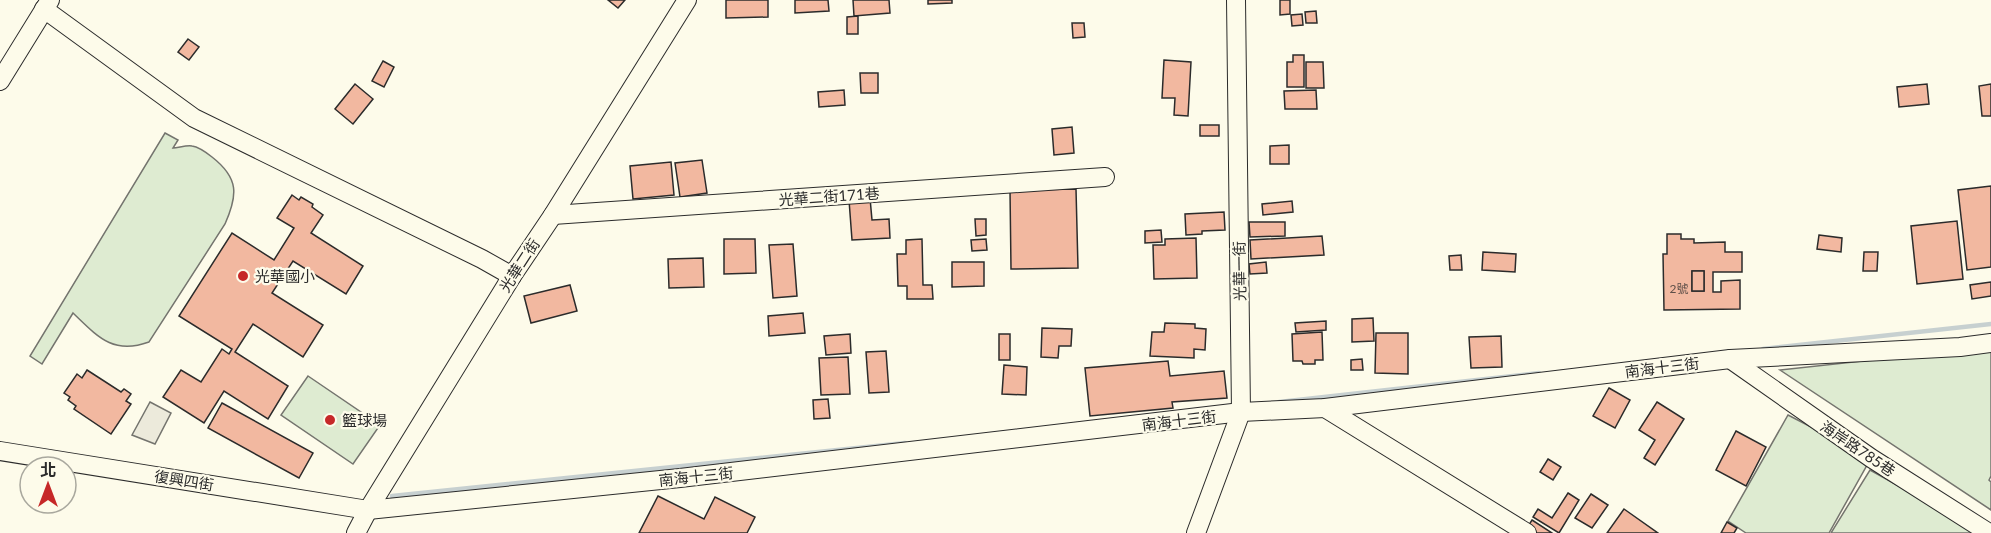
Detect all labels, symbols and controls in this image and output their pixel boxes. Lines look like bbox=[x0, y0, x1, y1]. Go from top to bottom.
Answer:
street label: 光華二街171巷 bbox=[778, 183, 880, 209]
street label: 光華二街 bbox=[495, 235, 543, 295]
street label: 光華一街 bbox=[1229, 241, 1249, 301]
place label: 光華國小 bbox=[255, 267, 315, 285]
marker: 光華國小 bbox=[236, 269, 250, 283]
house number: 2號 bbox=[1670, 281, 1688, 296]
street label: 南海十三街 bbox=[1624, 353, 1700, 381]
street label: 南海十三街 bbox=[1141, 406, 1217, 434]
place label: 籃球場 bbox=[342, 411, 387, 429]
marker: 籃球場 bbox=[323, 413, 337, 427]
street label: 海岸路785巷 bbox=[1817, 416, 1899, 480]
north arrow bbox=[18, 455, 78, 515]
text: 北 bbox=[40, 460, 56, 479]
street label: 南海十三街 bbox=[658, 463, 734, 489]
street label: 復興四街 bbox=[153, 466, 215, 494]

